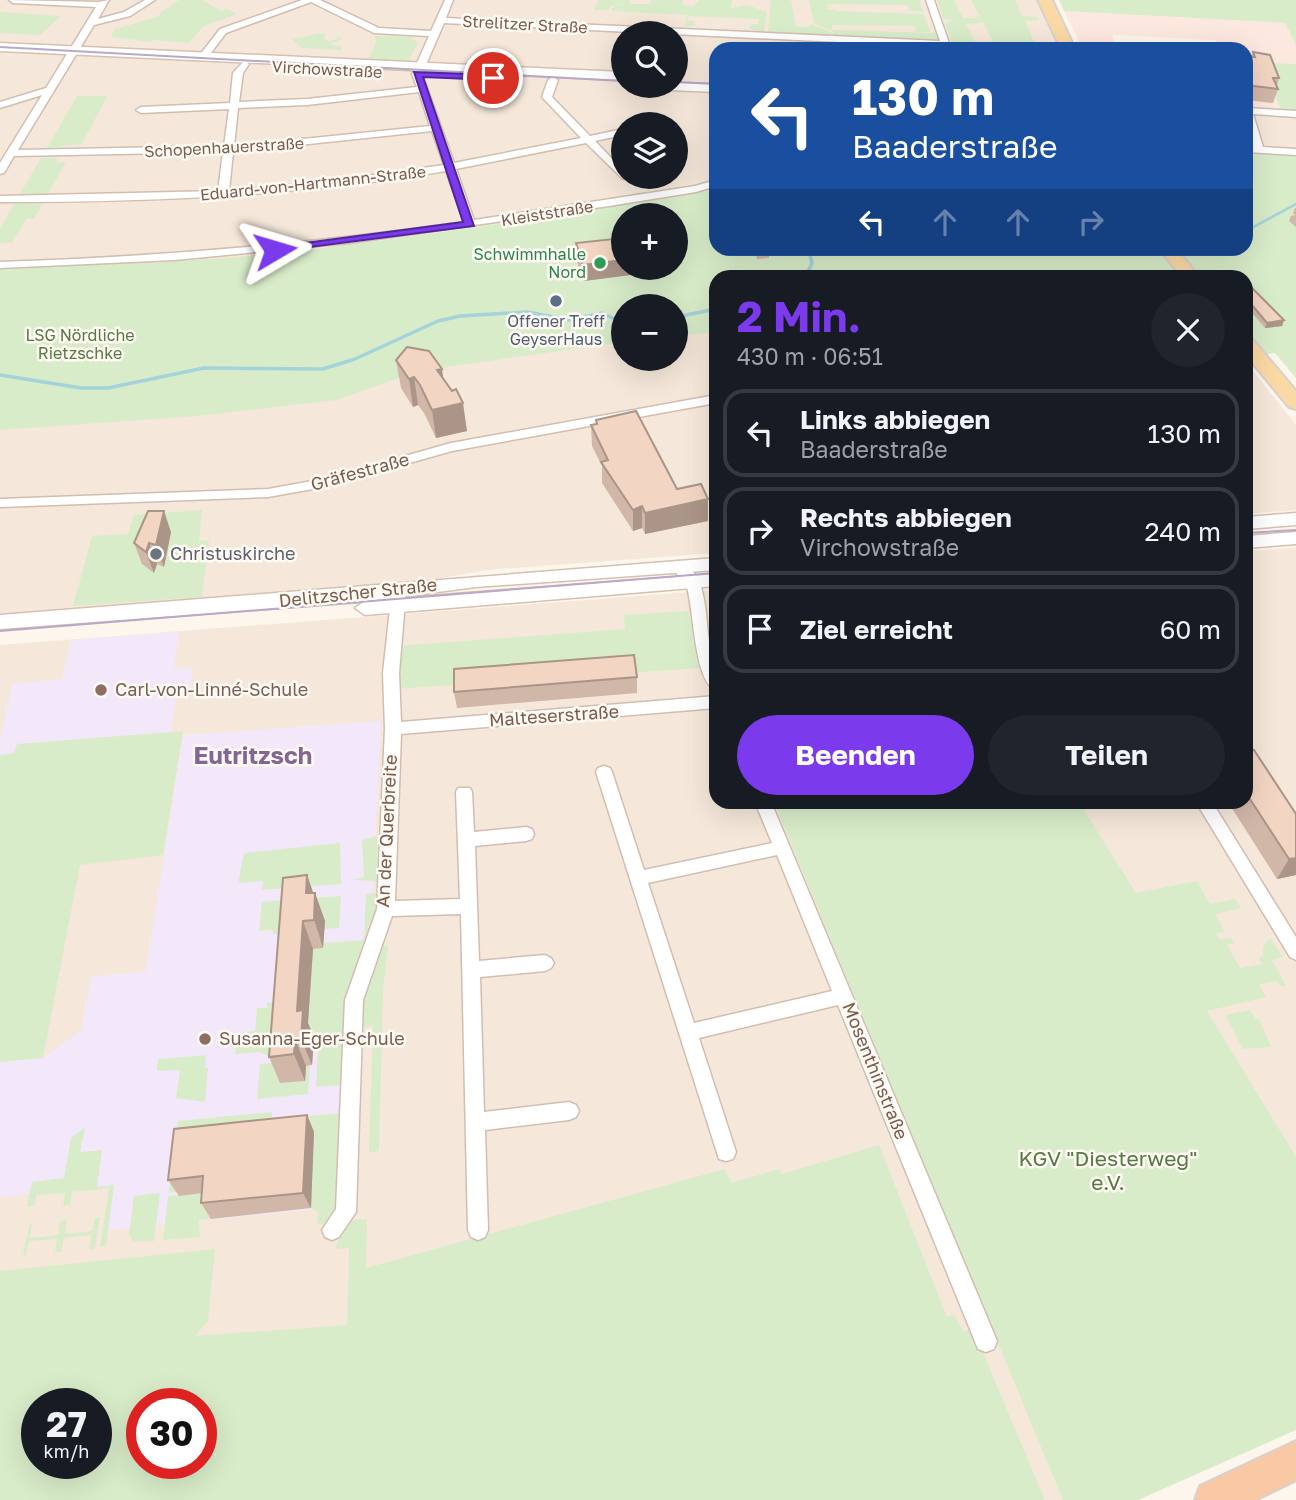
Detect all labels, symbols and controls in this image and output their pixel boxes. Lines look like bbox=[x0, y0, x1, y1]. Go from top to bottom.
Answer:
street label: Strelitzer Straße bbox=[462, 11, 588, 37]
map controls bbox=[611, 21, 688, 371]
button: search bbox=[611, 21, 688, 98]
pin bbox=[463, 48, 523, 108]
street label: Virchowstraße bbox=[271, 56, 383, 82]
icon: arrive bbox=[474, 59, 512, 97]
text: 130 m bbox=[852, 67, 994, 126]
icon: left bbox=[737, 70, 828, 161]
button: layers bbox=[611, 112, 688, 189]
text: Baaderstraße bbox=[852, 127, 1057, 165]
street label: Schopenhauerstraße bbox=[144, 133, 304, 161]
street label: Eduard-von-Hartmann-Straße bbox=[199, 161, 427, 205]
street label: Kleiststraße bbox=[500, 196, 594, 230]
button: + bbox=[611, 203, 688, 280]
icon: left bbox=[853, 203, 891, 241]
icon: ahead bbox=[926, 203, 964, 241]
icon: ahead bbox=[999, 203, 1037, 241]
icon: right bbox=[1072, 203, 1110, 241]
position arrow bbox=[238, 213, 312, 287]
place label: Schwimmhalle Nord bbox=[474, 244, 586, 282]
marker: Schwimmhalle Nord bbox=[592, 255, 608, 271]
text: 2 Min. bbox=[737, 291, 861, 341]
marker: Offener Treff GeyserHaus bbox=[548, 293, 564, 309]
button: close bbox=[1151, 293, 1225, 367]
button: − bbox=[611, 294, 688, 371]
place label: Offener Treff GeyserHaus bbox=[507, 311, 605, 349]
park label: LSG Nördliche Rietzschke bbox=[25, 325, 135, 363]
text: 430 m · 06:51 bbox=[737, 342, 883, 370]
text: Links abbiegen bbox=[800, 404, 990, 435]
icon: left bbox=[741, 414, 779, 452]
text: 130 m bbox=[1148, 418, 1221, 449]
text: Baaderstraße bbox=[800, 435, 948, 463]
street label: Gräfestraße bbox=[308, 447, 411, 495]
text: Rechts abbiegen bbox=[800, 502, 1012, 533]
icon: right bbox=[741, 512, 779, 550]
text: 240 m bbox=[1144, 516, 1221, 547]
text: Virchowstraße bbox=[800, 533, 959, 561]
place label: Christuskirche bbox=[170, 542, 295, 564]
marker: Christuskirche bbox=[148, 546, 164, 562]
street label: Delitzscher Straße bbox=[278, 573, 438, 611]
icon: arrive bbox=[741, 610, 779, 648]
text: Ziel erreicht bbox=[800, 614, 953, 645]
text: 60 m bbox=[1160, 614, 1221, 645]
place label: Carl-von-Linné-Schule bbox=[115, 678, 308, 700]
marker: Carl-von-Linné-Schule bbox=[93, 682, 109, 698]
street label: Malteserstraße bbox=[488, 699, 620, 731]
button: Beenden bbox=[737, 715, 974, 795]
button: Teilen bbox=[988, 715, 1225, 795]
district label: Eutritzsch bbox=[194, 740, 312, 769]
street label: An der Querbreite bbox=[371, 754, 401, 908]
street label: Mosenthinstraße bbox=[838, 999, 913, 1142]
place label: Susanna-Eger-Schule bbox=[219, 1027, 405, 1049]
marker: Susanna-Eger-Schule bbox=[197, 1031, 213, 1047]
park label: KGV "Diesterweg" e.V. bbox=[1019, 1145, 1197, 1195]
speed limit sign: 30 bbox=[126, 1388, 217, 1479]
text: 27 bbox=[46, 1403, 87, 1445]
text: km/h bbox=[44, 1440, 89, 1462]

